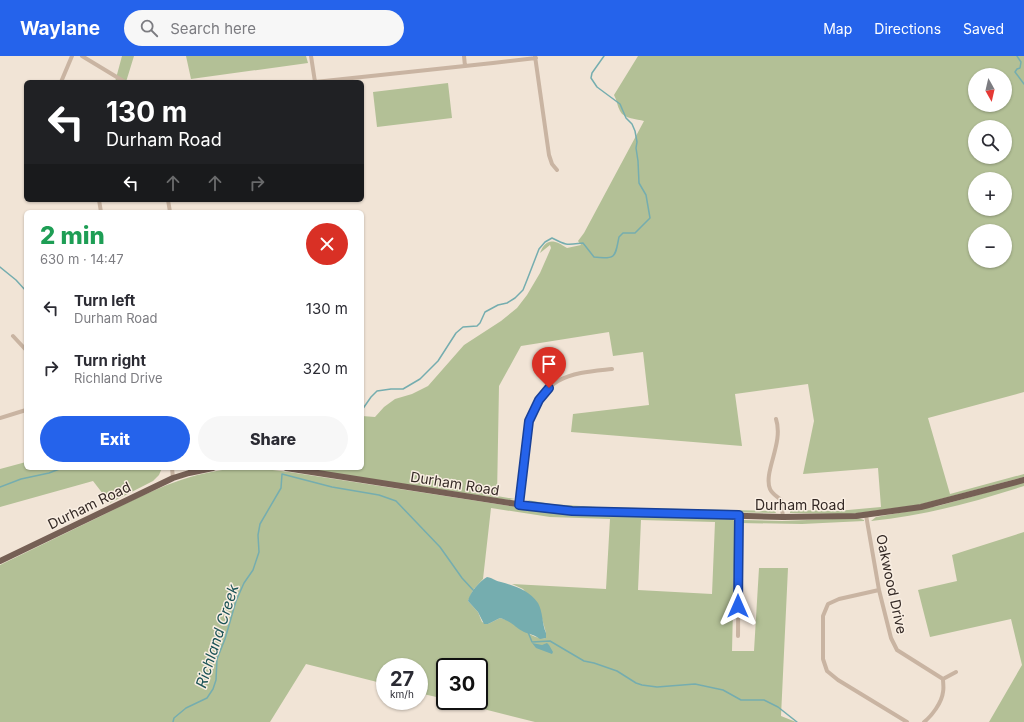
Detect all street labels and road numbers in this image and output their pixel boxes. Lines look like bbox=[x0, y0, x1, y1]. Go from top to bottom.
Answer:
street label: Durham Road bbox=[409, 468, 501, 498]
street label: Durham Road bbox=[45, 478, 133, 532]
street label: Durham Road bbox=[755, 496, 845, 513]
street label: Oakwood Drive bbox=[873, 533, 911, 635]

